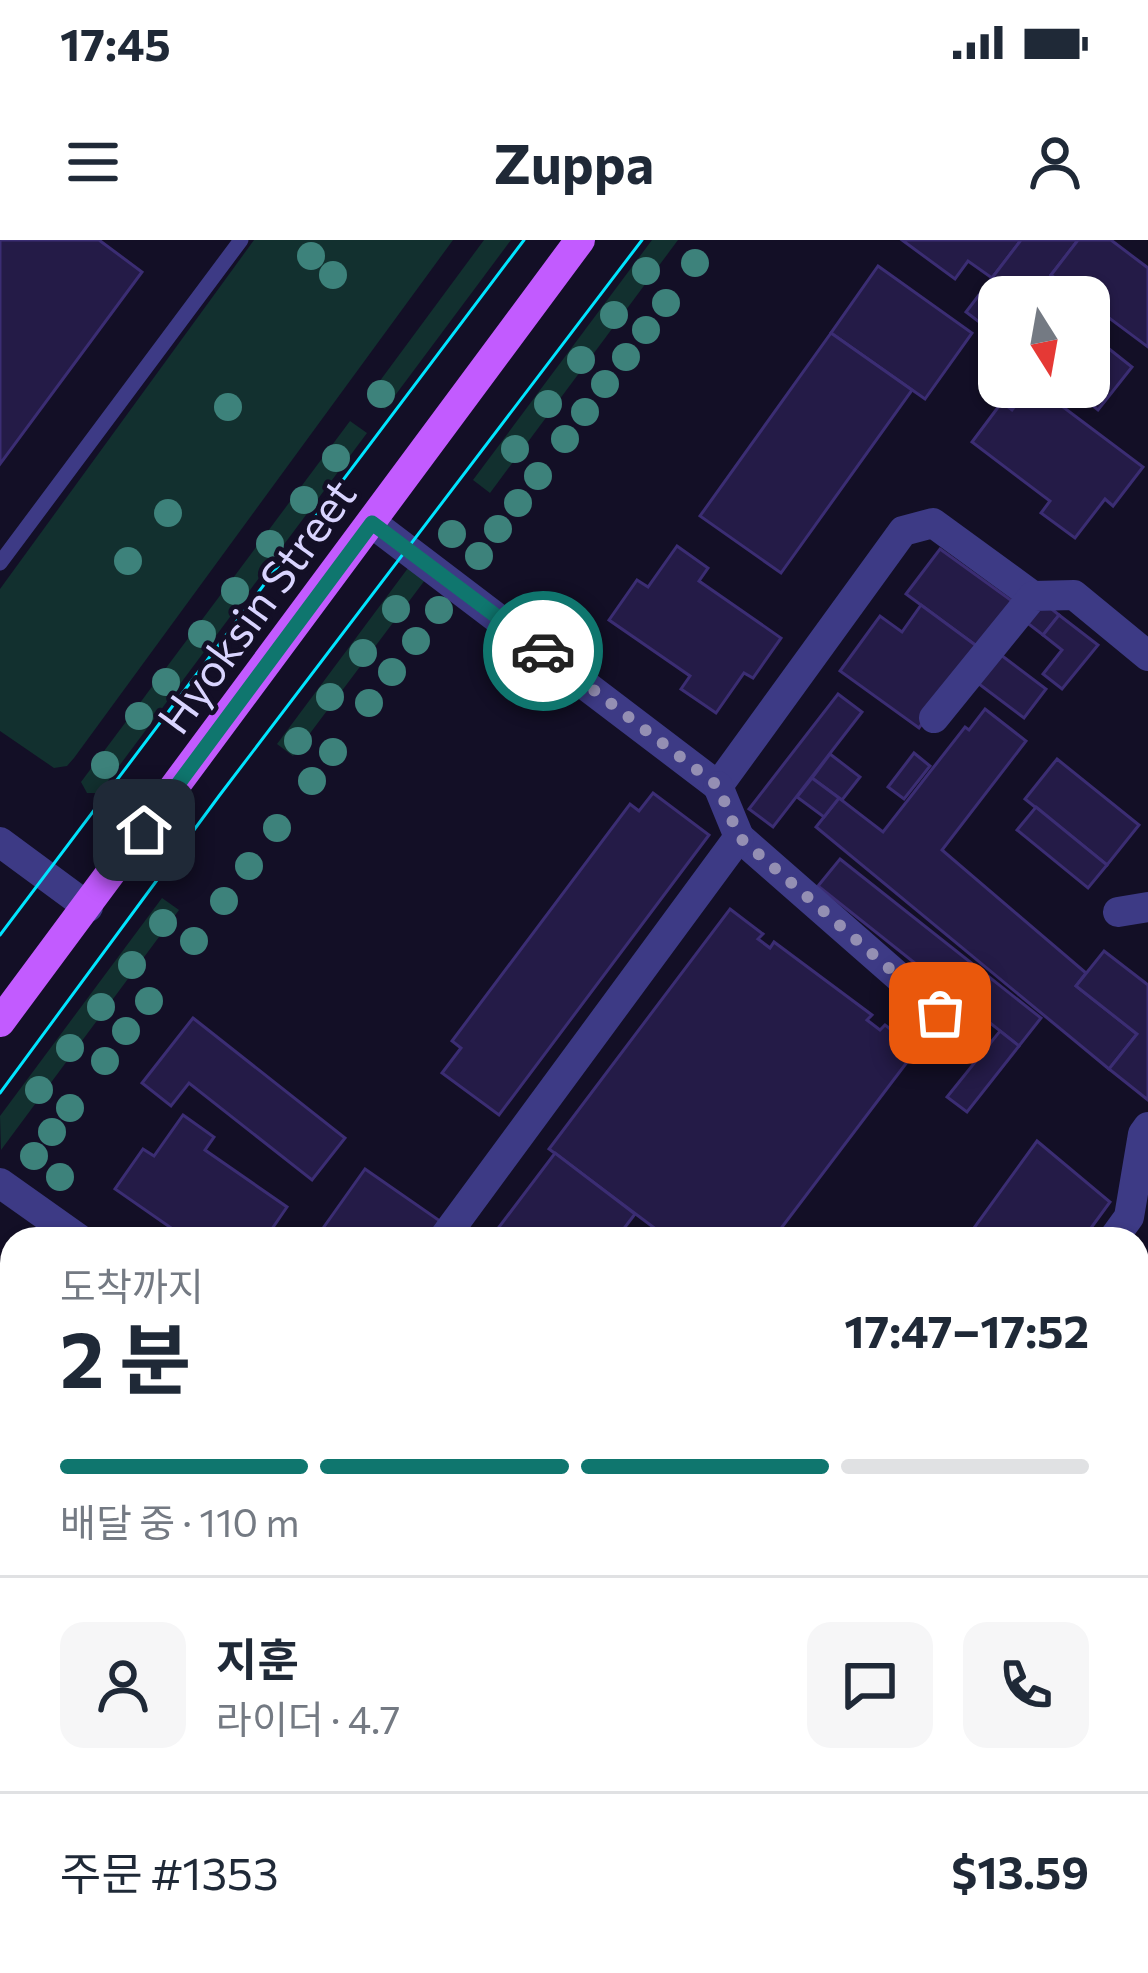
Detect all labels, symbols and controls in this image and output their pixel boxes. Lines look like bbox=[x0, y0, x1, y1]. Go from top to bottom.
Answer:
text: 17:45 bbox=[60, 15, 171, 70]
icon: menu bbox=[60, 129, 126, 195]
text: Zuppa bbox=[494, 129, 654, 195]
icon: person bbox=[1022, 129, 1088, 195]
north arrow bbox=[978, 276, 1110, 408]
map controls bbox=[978, 276, 1110, 408]
street label: Hyoksin Street bbox=[144, 467, 366, 743]
courier bbox=[483, 591, 603, 711]
icon: car bbox=[510, 618, 576, 684]
pin bbox=[93, 779, 195, 881]
icon: home bbox=[111, 797, 177, 863]
pin bbox=[889, 962, 991, 1064]
icon: bag bbox=[907, 980, 973, 1046]
text: 도착까지 bbox=[60, 1261, 204, 1309]
text: 17:47–17:52 bbox=[844, 1302, 1089, 1357]
text: 2 분 bbox=[60, 1309, 191, 1404]
text: 배달 중 · 110 m bbox=[60, 1497, 300, 1545]
button: person bbox=[60, 1622, 186, 1748]
button: chat bbox=[807, 1622, 933, 1748]
button: phone bbox=[963, 1622, 1089, 1748]
text: 지훈 bbox=[216, 1630, 299, 1685]
text: 라이더 · 4.7 bbox=[216, 1694, 400, 1742]
text: $13.59 bbox=[951, 1843, 1089, 1898]
text: 주문 #1353 bbox=[60, 1844, 279, 1899]

